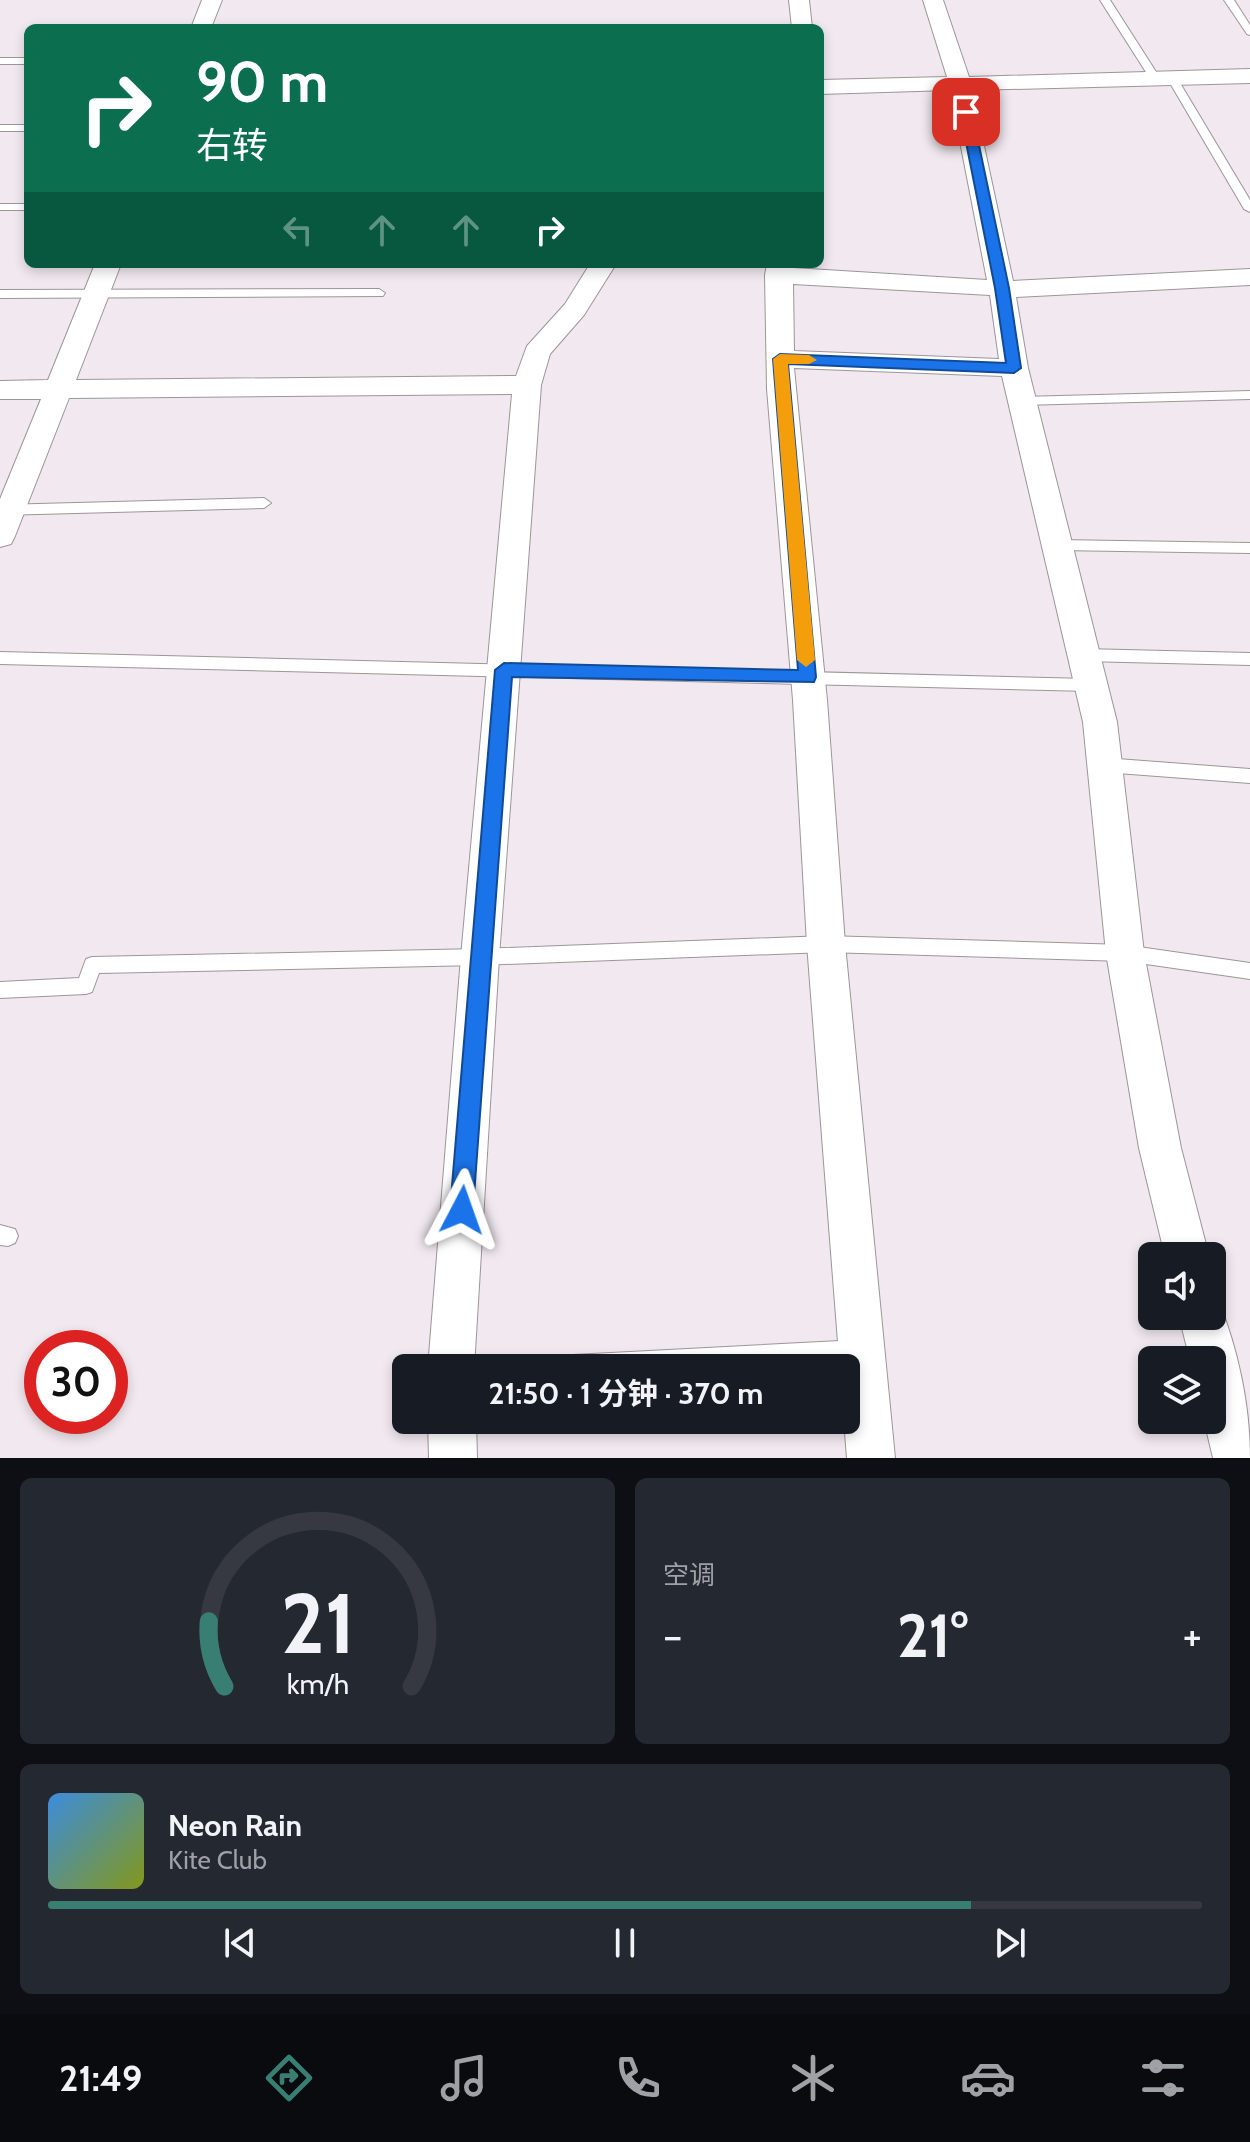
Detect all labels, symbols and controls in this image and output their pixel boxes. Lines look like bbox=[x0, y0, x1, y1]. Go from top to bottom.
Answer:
text: 90 m bbox=[196, 48, 328, 116]
icon: right bbox=[64, 56, 168, 160]
pin bbox=[932, 78, 1000, 146]
icon: arrive bbox=[944, 90, 988, 134]
text: 右转 bbox=[196, 123, 268, 167]
icon: left bbox=[276, 208, 320, 252]
icon: ahead bbox=[360, 208, 404, 252]
icon: ahead bbox=[444, 208, 488, 252]
icon: right bbox=[528, 208, 572, 252]
position arrow bbox=[420, 1168, 504, 1252]
map controls bbox=[1138, 1242, 1226, 1434]
button: sound bbox=[1138, 1242, 1226, 1330]
speed limit sign: 30 bbox=[24, 1330, 128, 1434]
button: layers bbox=[1138, 1346, 1226, 1434]
text: 21:50 · 1 分钟 · 370 m bbox=[489, 1375, 763, 1412]
text: 空调 bbox=[663, 1559, 715, 1591]
text: 21 bbox=[280, 1573, 355, 1674]
text: 21° bbox=[897, 1599, 968, 1672]
text: − bbox=[663, 1609, 682, 1662]
text: + bbox=[1183, 1609, 1202, 1662]
text: km/h bbox=[286, 1666, 349, 1701]
text: Neon Rain bbox=[168, 1807, 302, 1844]
text: Kite Club bbox=[168, 1844, 267, 1876]
icon: previous bbox=[218, 1921, 262, 1965]
icon: pause bbox=[603, 1921, 647, 1965]
icon: next bbox=[988, 1921, 1032, 1965]
icon: directions bbox=[261, 2050, 317, 2106]
icon: music bbox=[436, 2050, 492, 2106]
icon: phone bbox=[610, 2050, 666, 2106]
icon: climate bbox=[785, 2050, 841, 2106]
icon: car bbox=[960, 2050, 1016, 2106]
icon: filters bbox=[1135, 2050, 1191, 2106]
text: 21:49 bbox=[59, 2056, 142, 2100]

